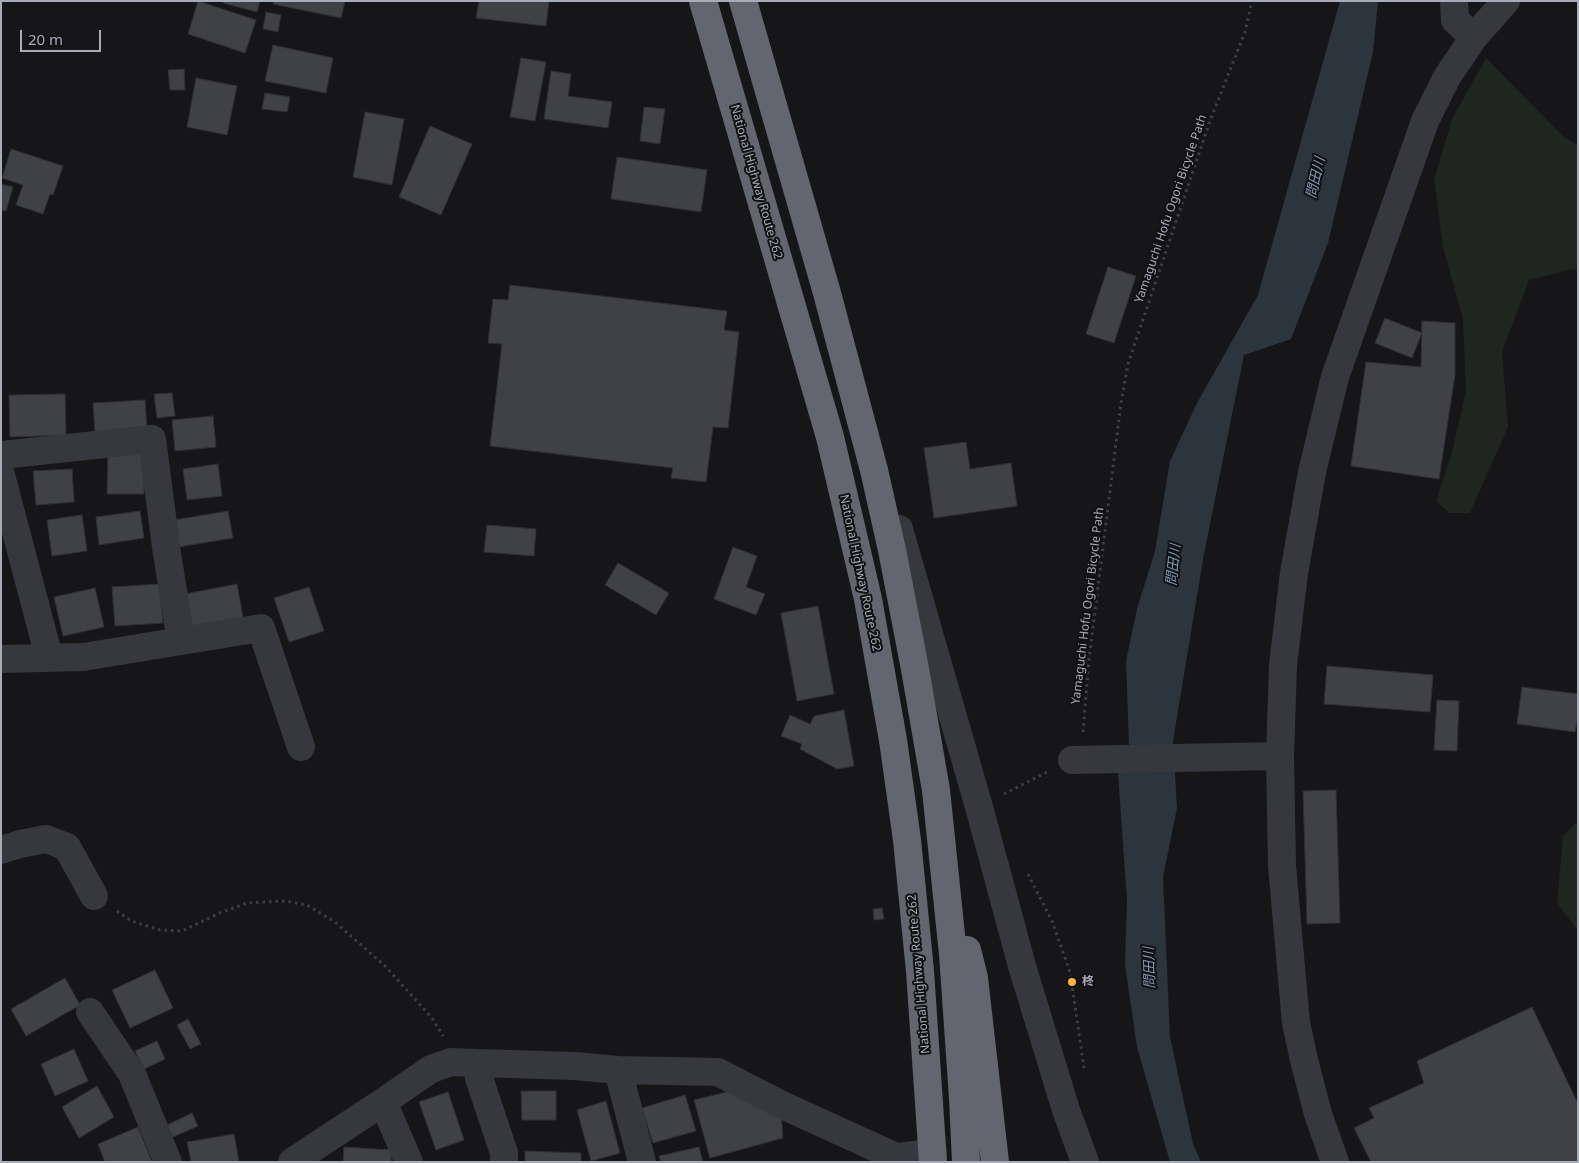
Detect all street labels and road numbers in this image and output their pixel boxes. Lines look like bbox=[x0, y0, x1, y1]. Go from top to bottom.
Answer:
street label: National Highway Route 262 bbox=[727, 103, 785, 261]
street label: Yamaguchi Hofu Ogori Bicycle Path bbox=[1132, 113, 1210, 305]
street label: National Highway Route 262 bbox=[836, 493, 884, 653]
street label: Yamaguchi Hofu Ogori Bicycle Path bbox=[1069, 507, 1107, 705]
street label: National Highway Route 262 bbox=[905, 894, 933, 1054]

